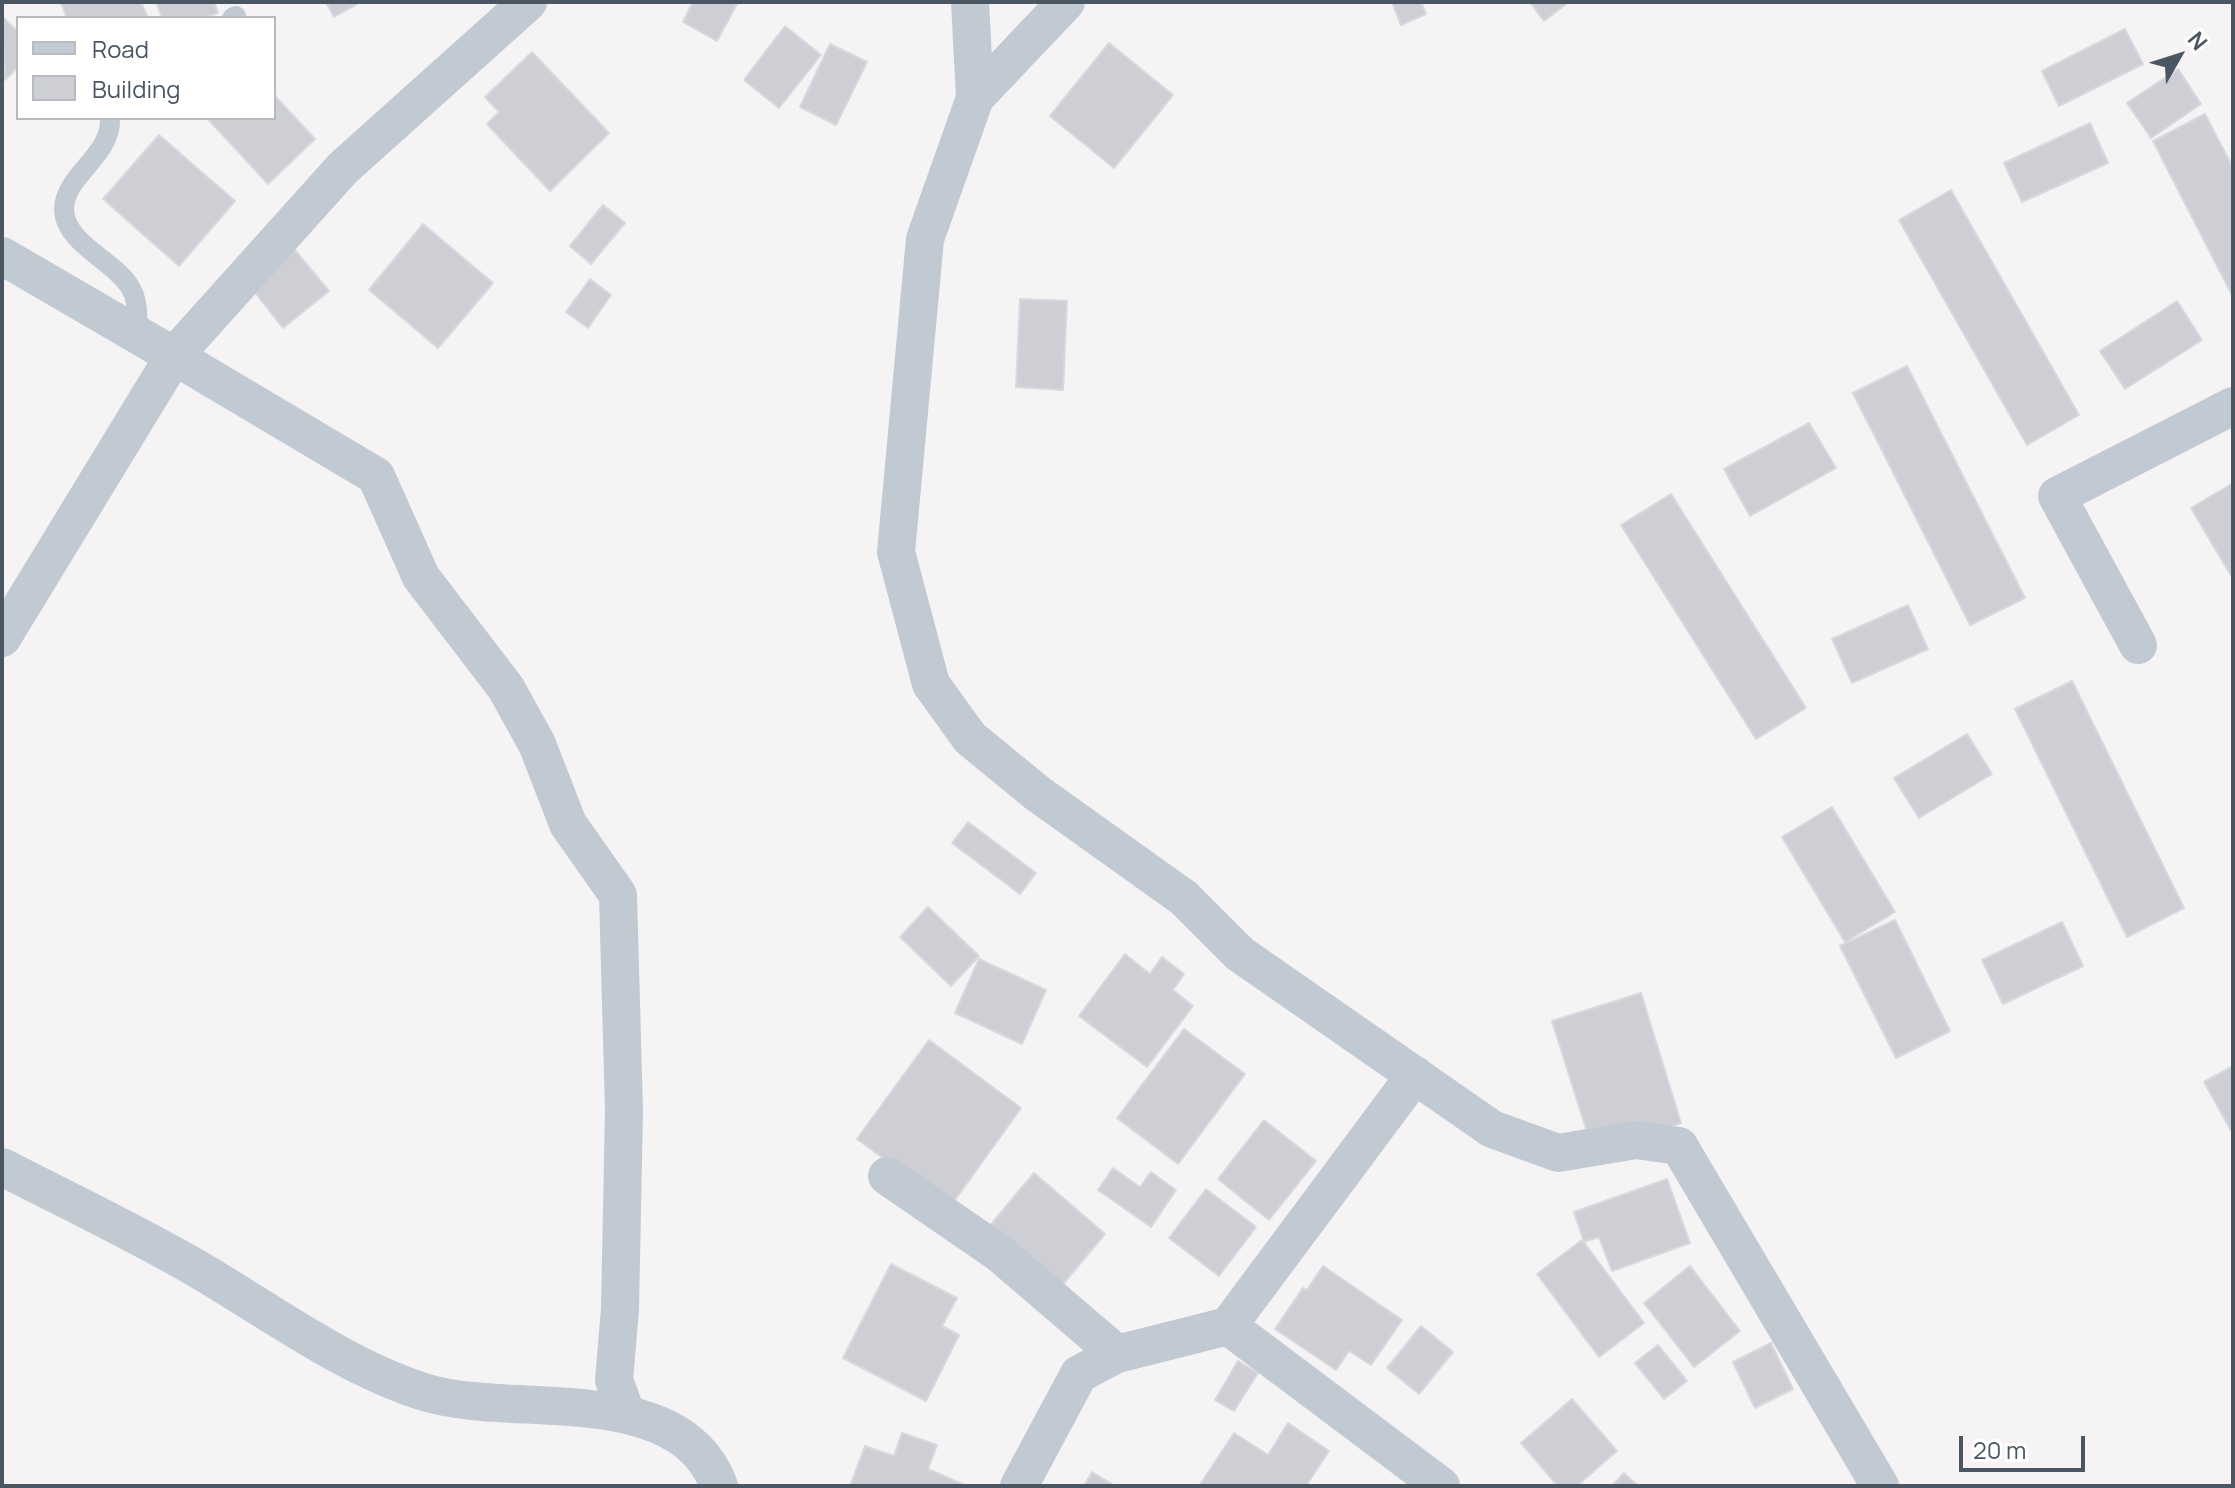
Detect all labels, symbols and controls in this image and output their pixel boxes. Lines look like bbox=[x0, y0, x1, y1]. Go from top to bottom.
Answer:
legend bbox=[16, 16, 276, 120]
north arrow bbox=[2139, 16, 2219, 96]
text: N bbox=[2181, 25, 2214, 56]
text: Road bbox=[92, 32, 149, 65]
text: Building bbox=[92, 72, 180, 105]
scale bar bbox=[1963, 1420, 2089, 1470]
text: 20 m bbox=[1973, 1433, 2026, 1466]

